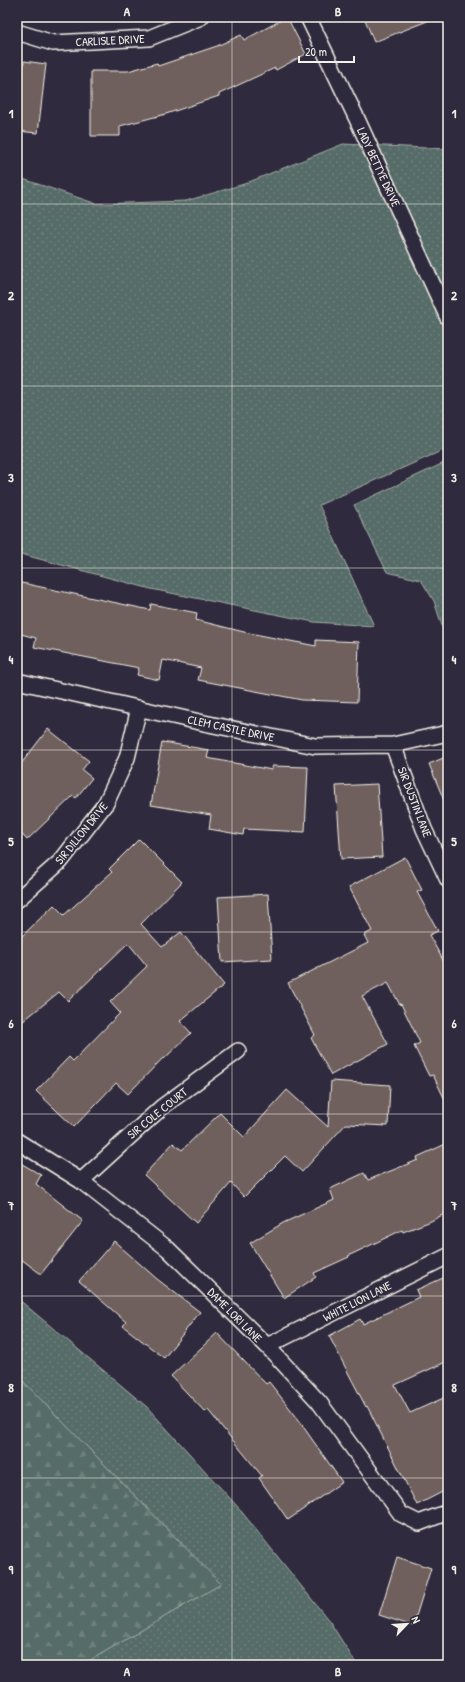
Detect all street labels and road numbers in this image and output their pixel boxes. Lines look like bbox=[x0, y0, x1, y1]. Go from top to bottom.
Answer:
street label: CARLISLE DRIVE bbox=[75, 30, 146, 50]
street label: LADY BETTYE DRIVE bbox=[353, 124, 405, 210]
street label: CLEM CASTLE DRIVE bbox=[186, 711, 277, 746]
street label: SIR DUSTIN LANE bbox=[394, 764, 436, 840]
street label: SIR DILLON DRIVE bbox=[51, 798, 112, 868]
street label: SIR COLE COURT bbox=[123, 1083, 191, 1143]
street label: WHITE LION LANE bbox=[320, 1276, 395, 1326]
street label: DAME LORI LANE bbox=[204, 1284, 267, 1347]

